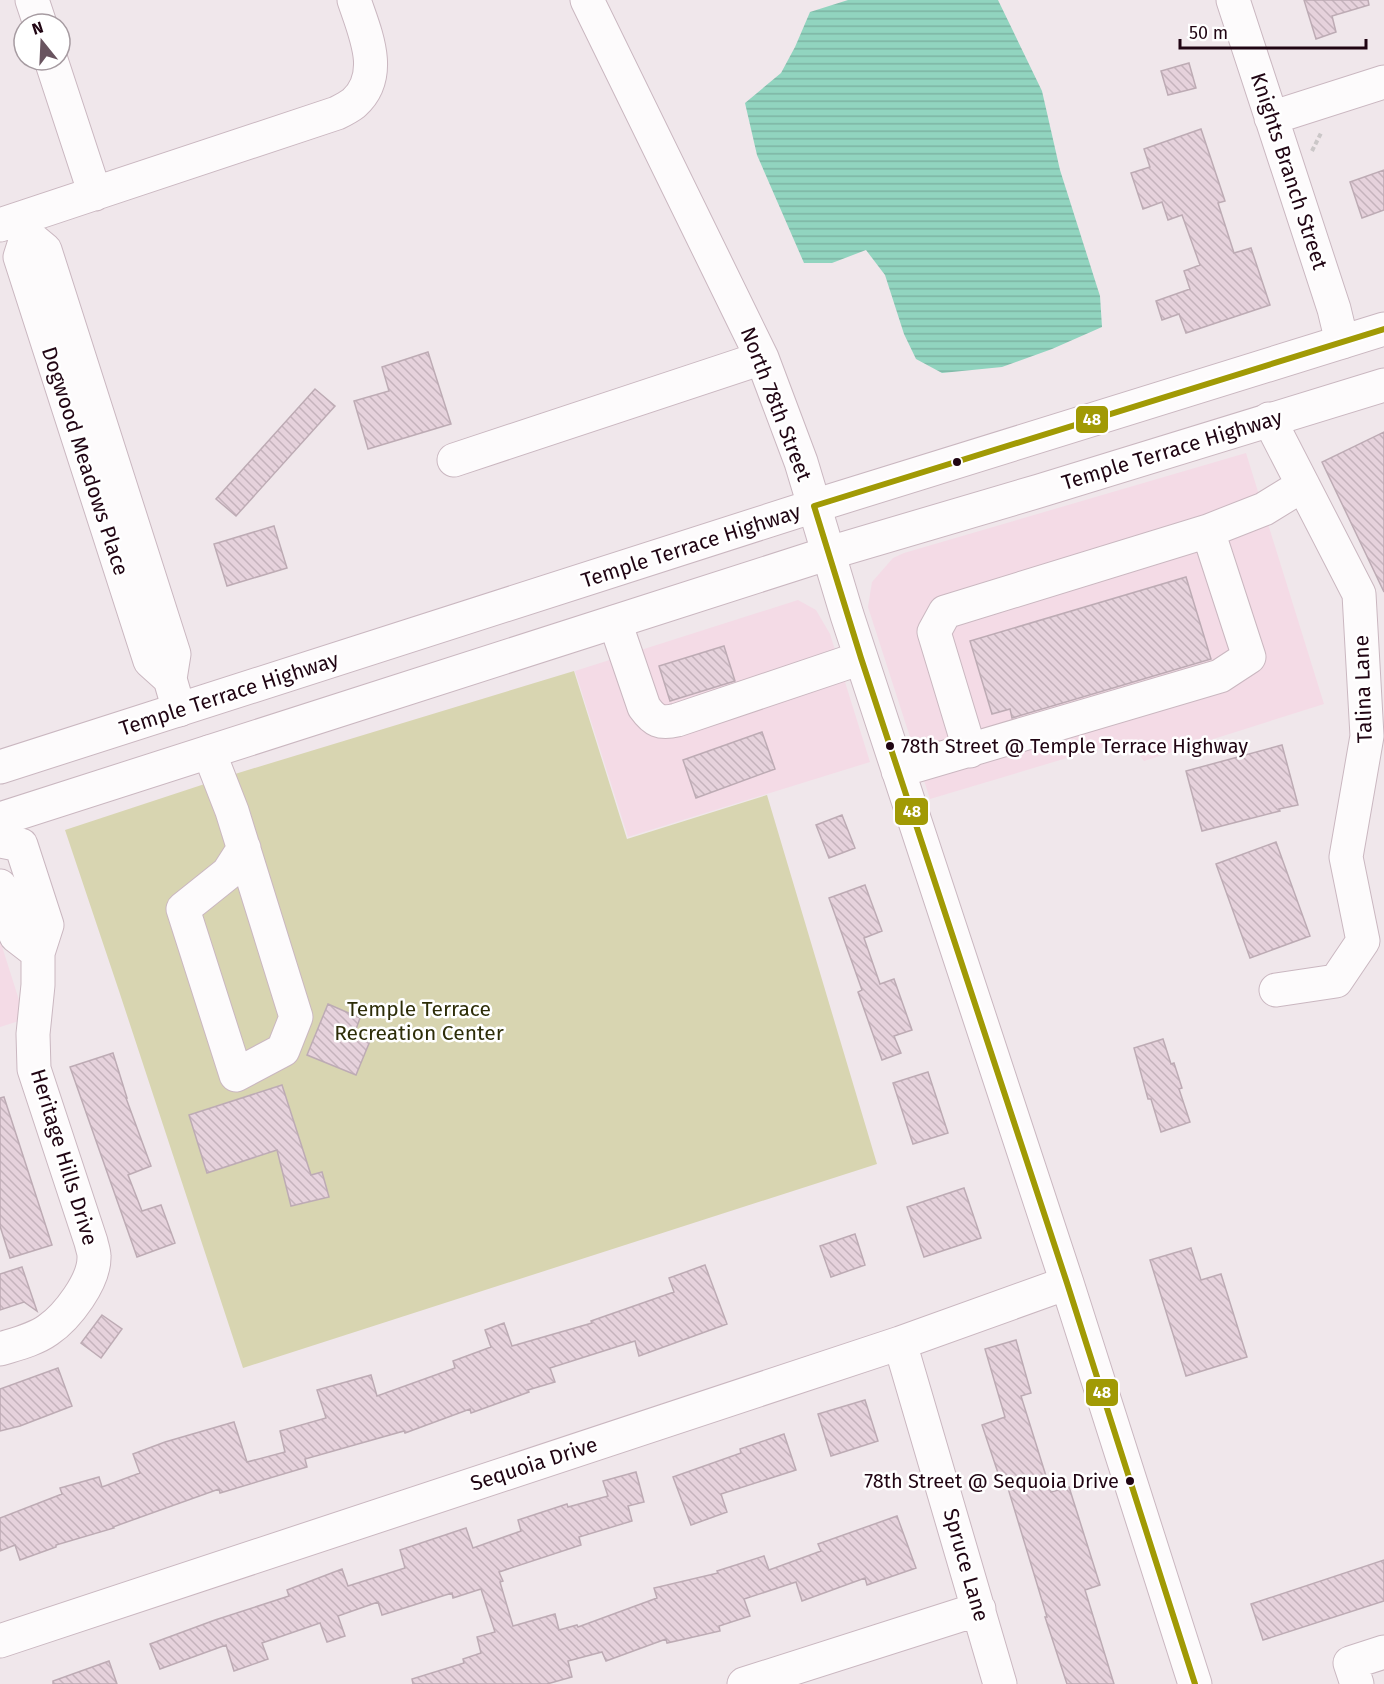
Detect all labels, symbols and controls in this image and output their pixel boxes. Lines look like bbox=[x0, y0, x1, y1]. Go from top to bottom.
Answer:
north arrow bbox=[12, 12, 72, 72]
scale bar bbox=[1180, 12, 1366, 50]
text: N bbox=[30, 18, 45, 39]
text: 50 m bbox=[1189, 22, 1228, 44]
street label: Knights Branch Street bbox=[1245, 69, 1333, 273]
street label: North 78th Street bbox=[735, 323, 818, 485]
street label: Dogwood Meadows Place bbox=[36, 343, 134, 579]
street label: Temple Terrace Highway bbox=[1059, 404, 1286, 496]
line badge: 48 bbox=[1075, 405, 1109, 434]
text: 48 bbox=[1083, 410, 1101, 429]
unlabelled marker bbox=[951, 456, 963, 468]
street label: Temple Terrace Highway bbox=[578, 498, 805, 594]
street label: Talina Lane bbox=[1348, 635, 1378, 743]
street label: Temple Terrace Highway bbox=[116, 646, 343, 742]
place label: 78th Street @ Temple Terrace Highway bbox=[901, 734, 1248, 758]
marker: 78th Street @ Temple Terrace Highway bbox=[884, 740, 896, 752]
line badge: 48 bbox=[894, 797, 929, 826]
text: 48 bbox=[903, 802, 921, 821]
park label: Temple Terrace Recreation Center bbox=[334, 996, 504, 1046]
street label: Heritage Hills Drive bbox=[25, 1066, 103, 1248]
line badge: 48 bbox=[1085, 1378, 1119, 1407]
text: 48 bbox=[1093, 1383, 1111, 1402]
street label: Sequoia Drive bbox=[467, 1431, 601, 1497]
place label: 78th Street @ Sequoia Drive bbox=[864, 1469, 1119, 1493]
marker: 78th Street @ Sequoia Drive bbox=[1124, 1475, 1136, 1487]
street label: Spruce Lane bbox=[937, 1506, 995, 1624]

